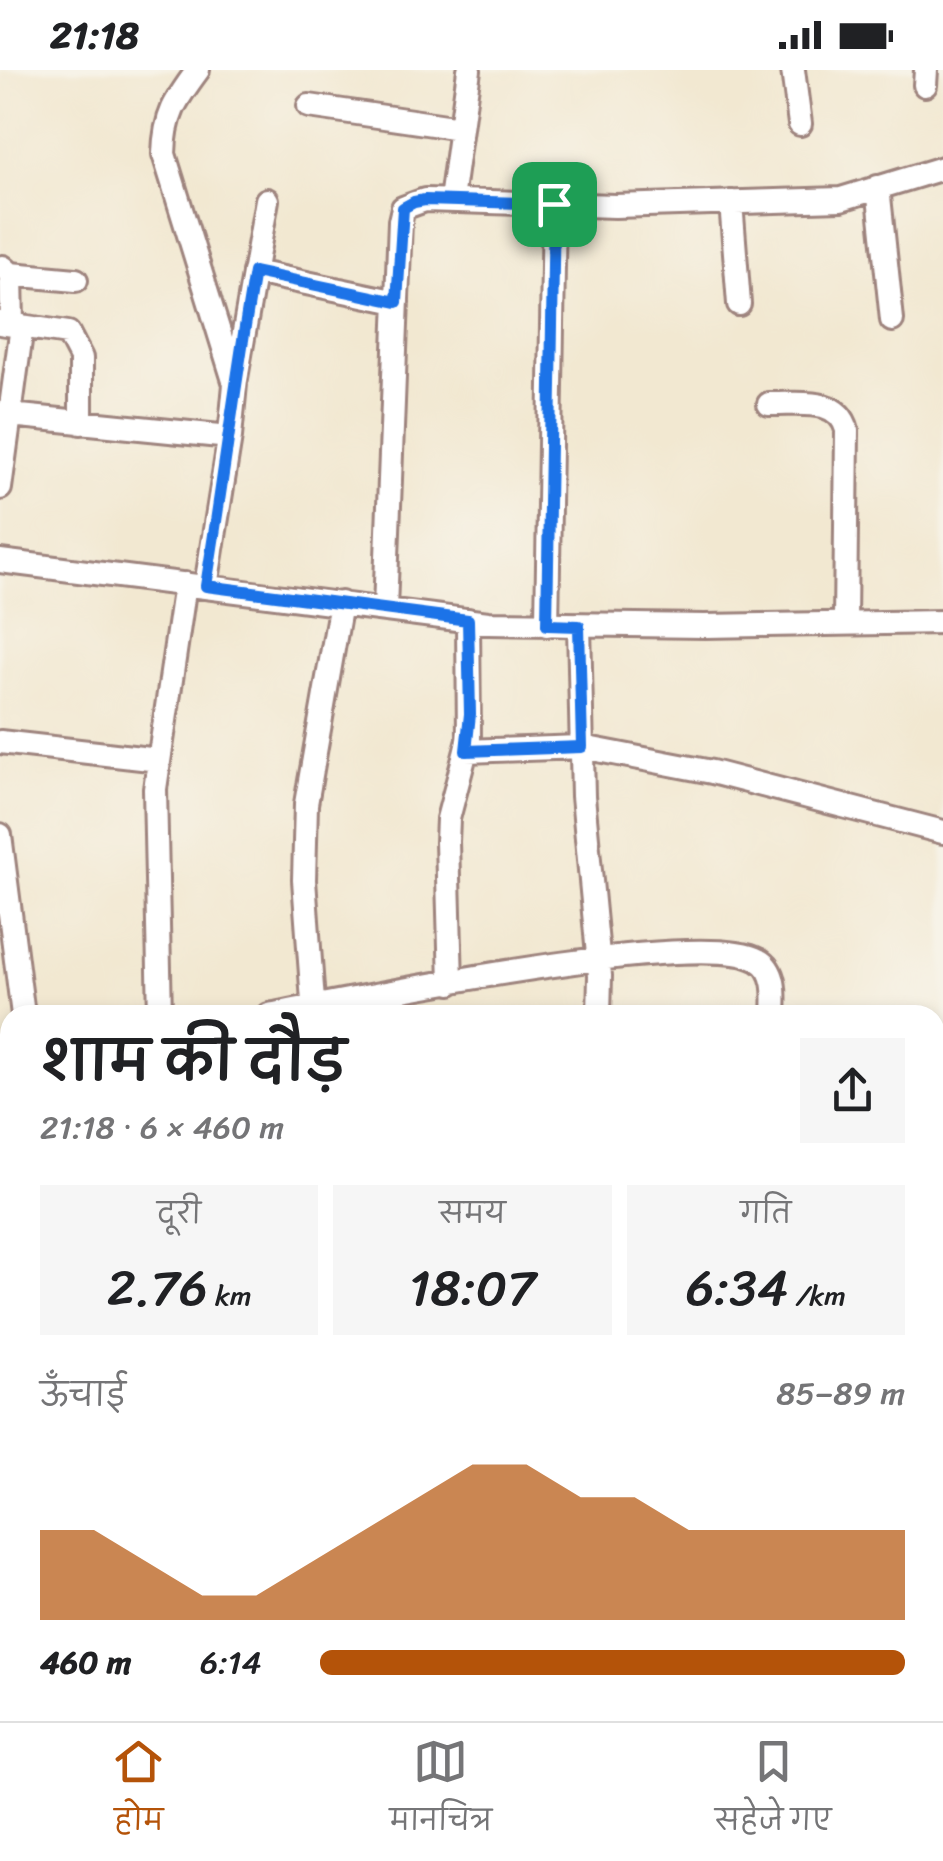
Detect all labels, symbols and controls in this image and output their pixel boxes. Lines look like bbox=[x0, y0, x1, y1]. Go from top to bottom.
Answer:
text: 21:18 bbox=[50, 2, 139, 69]
pin bbox=[512, 162, 597, 247]
icon: arrive bbox=[527, 177, 582, 232]
text: शाम की दौड़ bbox=[40, 1013, 346, 1110]
button: share bbox=[800, 1038, 905, 1143]
text: 21:18 · 6 × 460 m bbox=[40, 1099, 284, 1156]
text: दूरी bbox=[157, 1189, 201, 1238]
text: समय bbox=[439, 1189, 506, 1238]
text: गति bbox=[740, 1189, 791, 1238]
text: 2.76 bbox=[107, 1244, 208, 1333]
text: 18:07 bbox=[409, 1244, 536, 1333]
text: 6:34 bbox=[686, 1244, 788, 1333]
text: km bbox=[208, 1271, 251, 1320]
text: /km bbox=[788, 1271, 846, 1320]
text: 85–89 m bbox=[776, 1365, 905, 1422]
text: ऊँचाई bbox=[40, 1367, 126, 1424]
text: 460 m bbox=[40, 1634, 131, 1691]
text: 6:14 bbox=[200, 1634, 262, 1691]
tab: होम bbox=[111, 1734, 166, 1851]
tab: मानचित्र bbox=[389, 1734, 492, 1851]
tab: सहेजे गए bbox=[715, 1734, 832, 1851]

